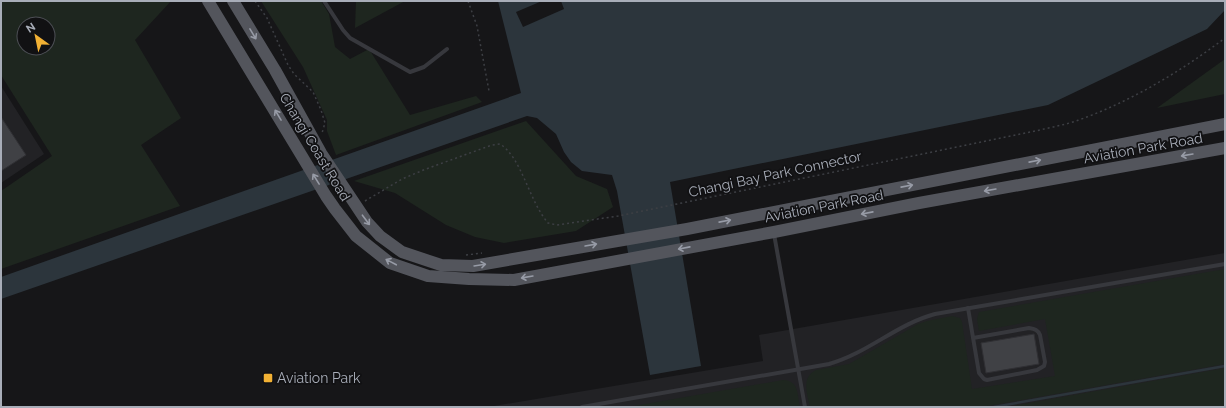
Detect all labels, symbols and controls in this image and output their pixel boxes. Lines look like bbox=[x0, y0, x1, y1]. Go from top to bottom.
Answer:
north arrow bbox=[16, 16, 56, 56]
text: N bbox=[24, 20, 38, 36]
one-way arrow bbox=[249, 28, 257, 39]
street label: Changi Coast Road bbox=[276, 90, 354, 204]
one-way arrow bbox=[274, 110, 282, 121]
street label: Aviation Park Road bbox=[1082, 130, 1204, 166]
street label: Changi Bay Park Connector bbox=[687, 148, 863, 200]
one-way arrow bbox=[1180, 151, 1193, 159]
one-way arrow bbox=[1028, 157, 1041, 165]
one-way arrow bbox=[311, 173, 319, 185]
one-way arrow bbox=[901, 182, 914, 190]
one-way arrow bbox=[984, 186, 997, 194]
street label: Aviation Park Road bbox=[763, 187, 885, 225]
one-way arrow bbox=[861, 209, 874, 217]
one-way arrow bbox=[361, 214, 370, 225]
one-way arrow bbox=[718, 217, 731, 225]
one-way arrow bbox=[584, 241, 597, 249]
one-way arrow bbox=[678, 245, 691, 253]
one-way arrow bbox=[386, 258, 398, 265]
one-way arrow bbox=[473, 261, 486, 269]
one-way arrow bbox=[521, 274, 534, 282]
place label: Aviation Park bbox=[277, 370, 361, 386]
marker: Aviation Park bbox=[262, 372, 274, 384]

